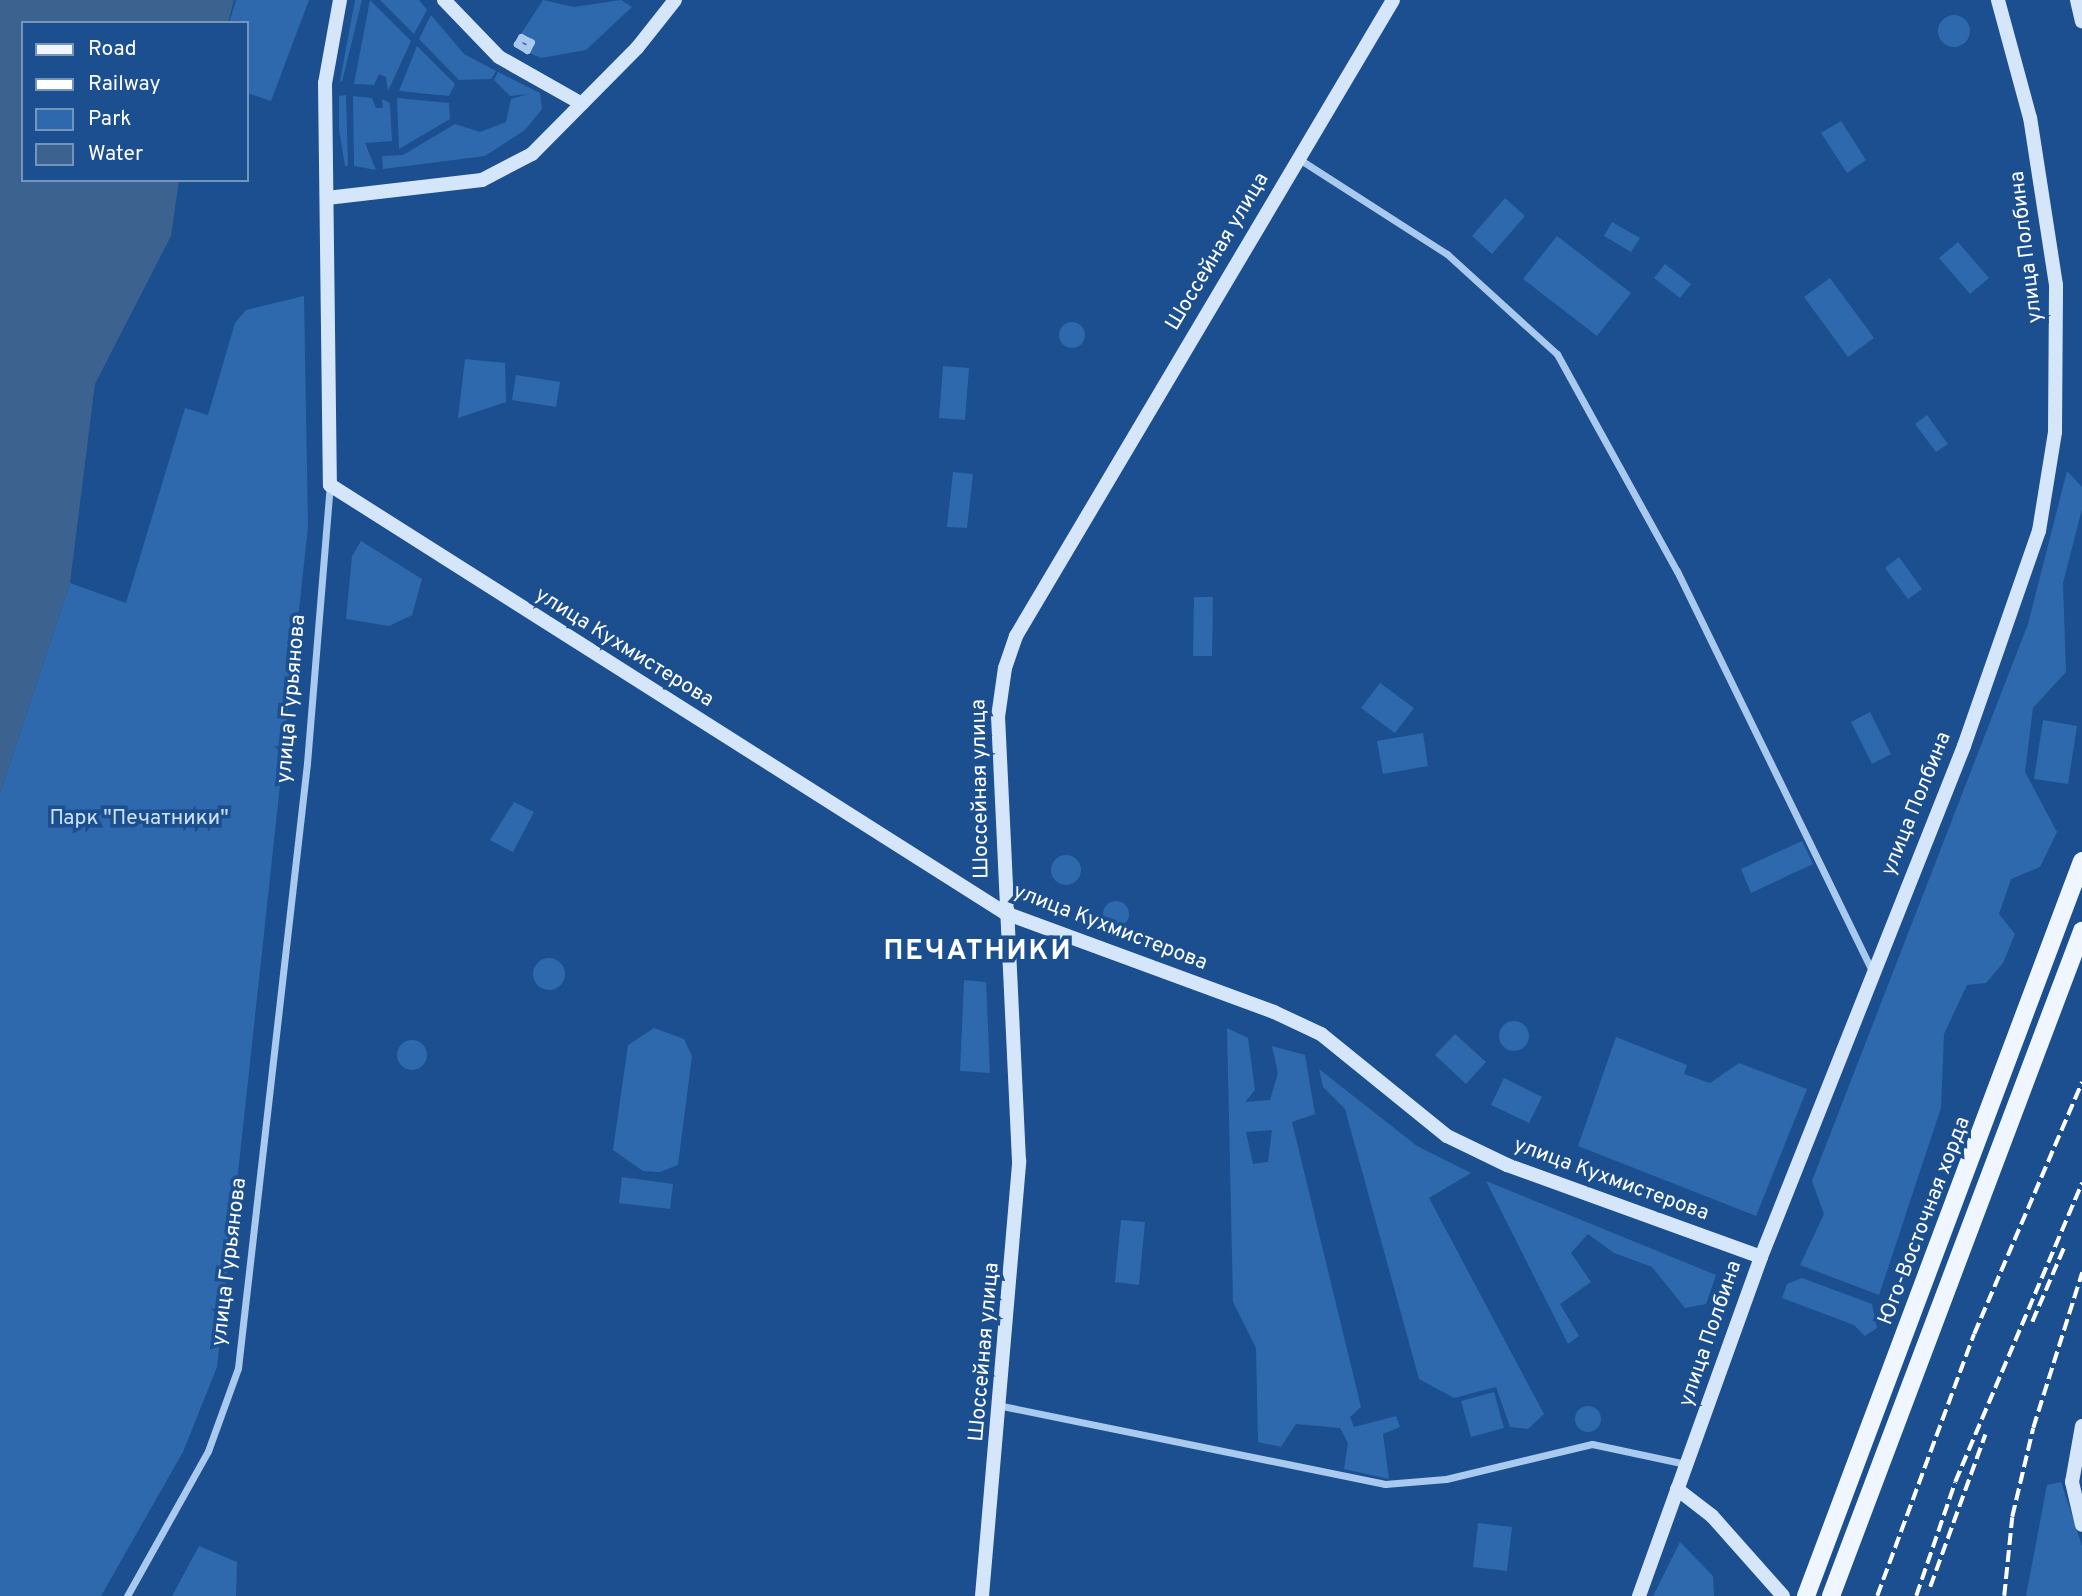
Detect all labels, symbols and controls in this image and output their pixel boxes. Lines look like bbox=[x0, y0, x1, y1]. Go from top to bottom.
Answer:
legend bbox=[21, 21, 248, 182]
text: Road bbox=[88, 36, 137, 63]
text: Railway bbox=[88, 71, 161, 98]
text: Park bbox=[88, 106, 131, 133]
text: Water bbox=[88, 141, 143, 168]
street label: Шоссейная улица bbox=[1161, 168, 1275, 336]
street label: улица Полбина bbox=[2005, 170, 2049, 324]
street label: улица Кухмистерова bbox=[530, 583, 718, 713]
street label: улица Гурьянова bbox=[272, 614, 312, 784]
street label: Шоссейная улица bbox=[967, 699, 995, 879]
street label: улица Полбина bbox=[1877, 728, 1957, 880]
park label: Парк "Печатники" bbox=[49, 806, 229, 832]
street label: улица Кухмистерова bbox=[1009, 879, 1211, 977]
district label: ПЕЧАТНИКИ bbox=[885, 935, 1071, 969]
street label: Юго-Восточная хорда bbox=[1874, 1113, 1976, 1329]
street label: улица Кухмистерова bbox=[1510, 1133, 1712, 1227]
street label: улица Гурьянова bbox=[207, 1176, 253, 1348]
street label: улица Полбина bbox=[1674, 1258, 1748, 1410]
street label: Шоссейная улица bbox=[965, 1261, 1005, 1443]

